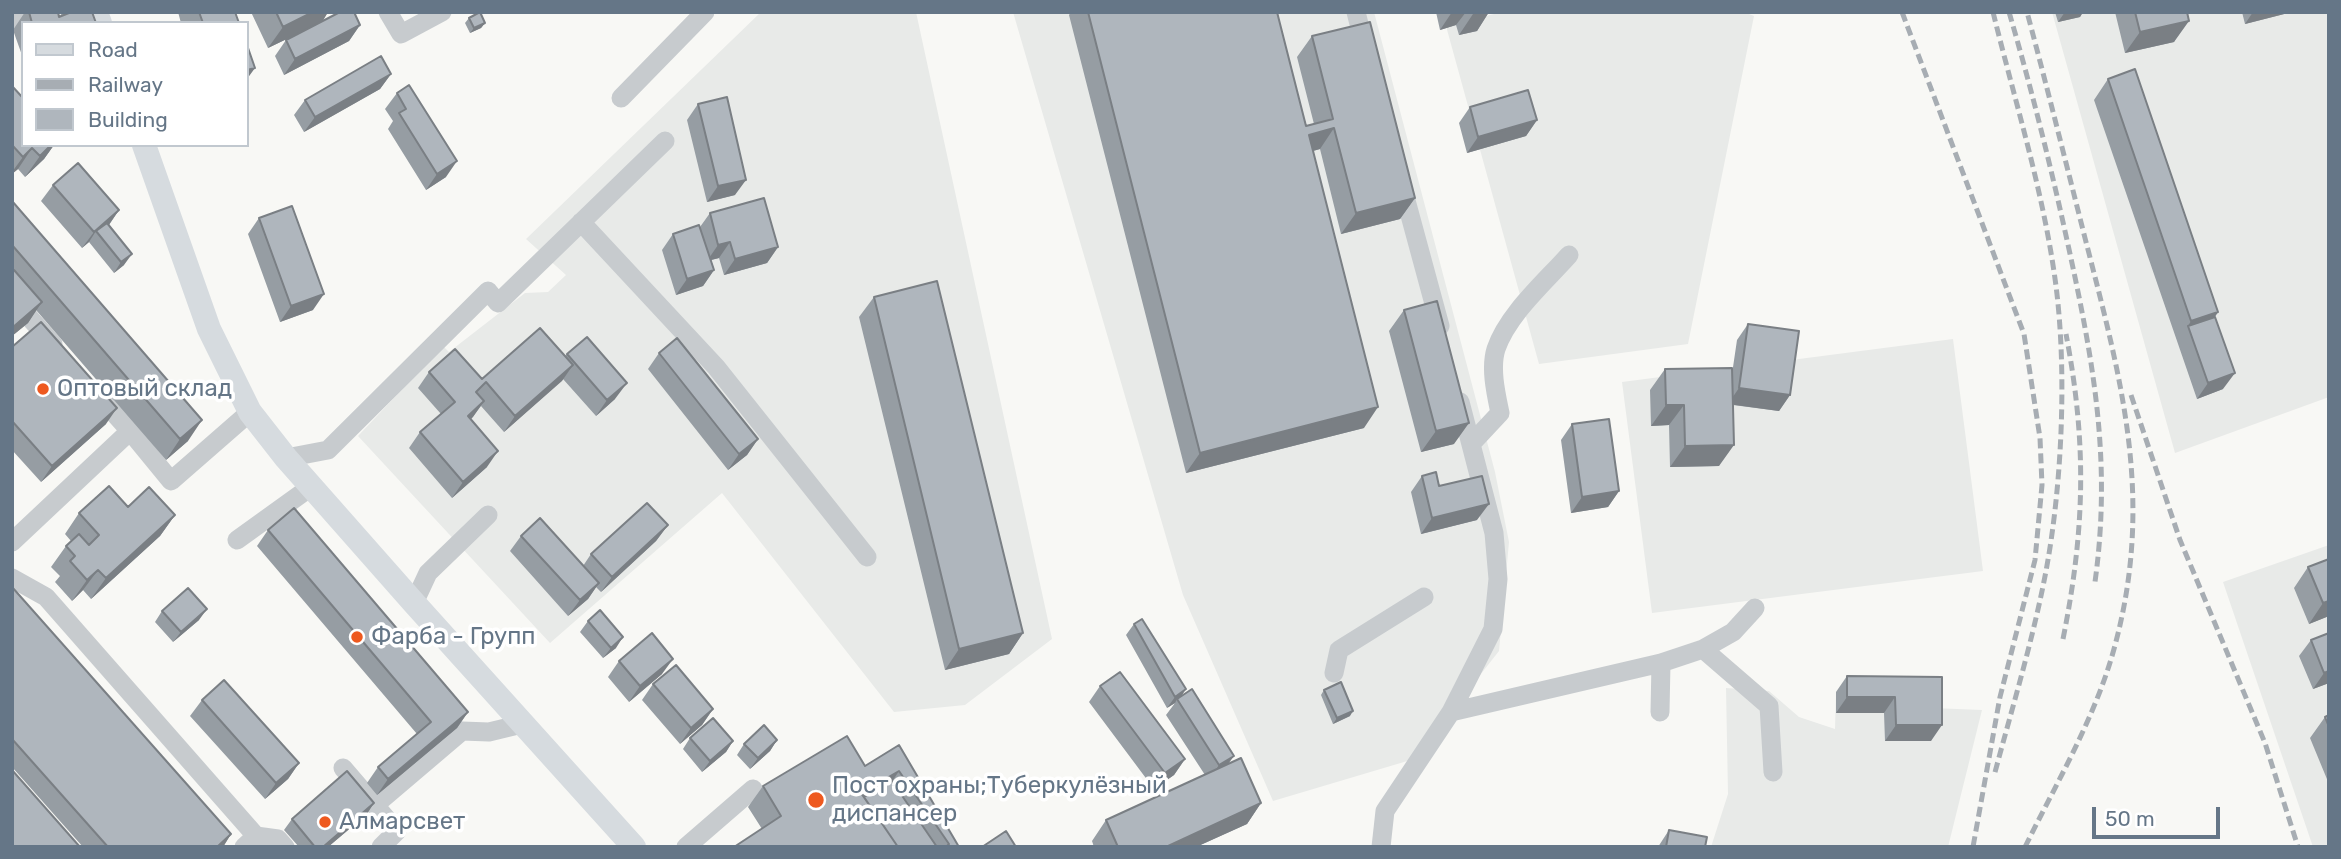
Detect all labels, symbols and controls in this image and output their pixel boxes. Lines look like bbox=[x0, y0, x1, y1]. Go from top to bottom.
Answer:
legend bbox=[21, 21, 248, 147]
text: Road bbox=[88, 37, 138, 62]
text: Railway bbox=[88, 72, 163, 97]
text: Building bbox=[88, 107, 168, 132]
place label: Оптовый склад bbox=[57, 375, 232, 403]
marker: Оптовый склад bbox=[35, 381, 51, 397]
place label: Фарба - Групп bbox=[371, 623, 536, 651]
marker: Фарба - Групп bbox=[349, 629, 365, 645]
place label: Пост охраны;Туберкулёзный диспансер bbox=[832, 772, 1167, 828]
marker: Пост охраны;Туберкулёзный диспансер bbox=[806, 790, 826, 810]
scale bar bbox=[2096, 792, 2224, 836]
text: 50 m bbox=[2105, 806, 2155, 831]
place label: Алмарсвет bbox=[339, 808, 465, 836]
marker: Алмарсвет bbox=[317, 814, 333, 830]

